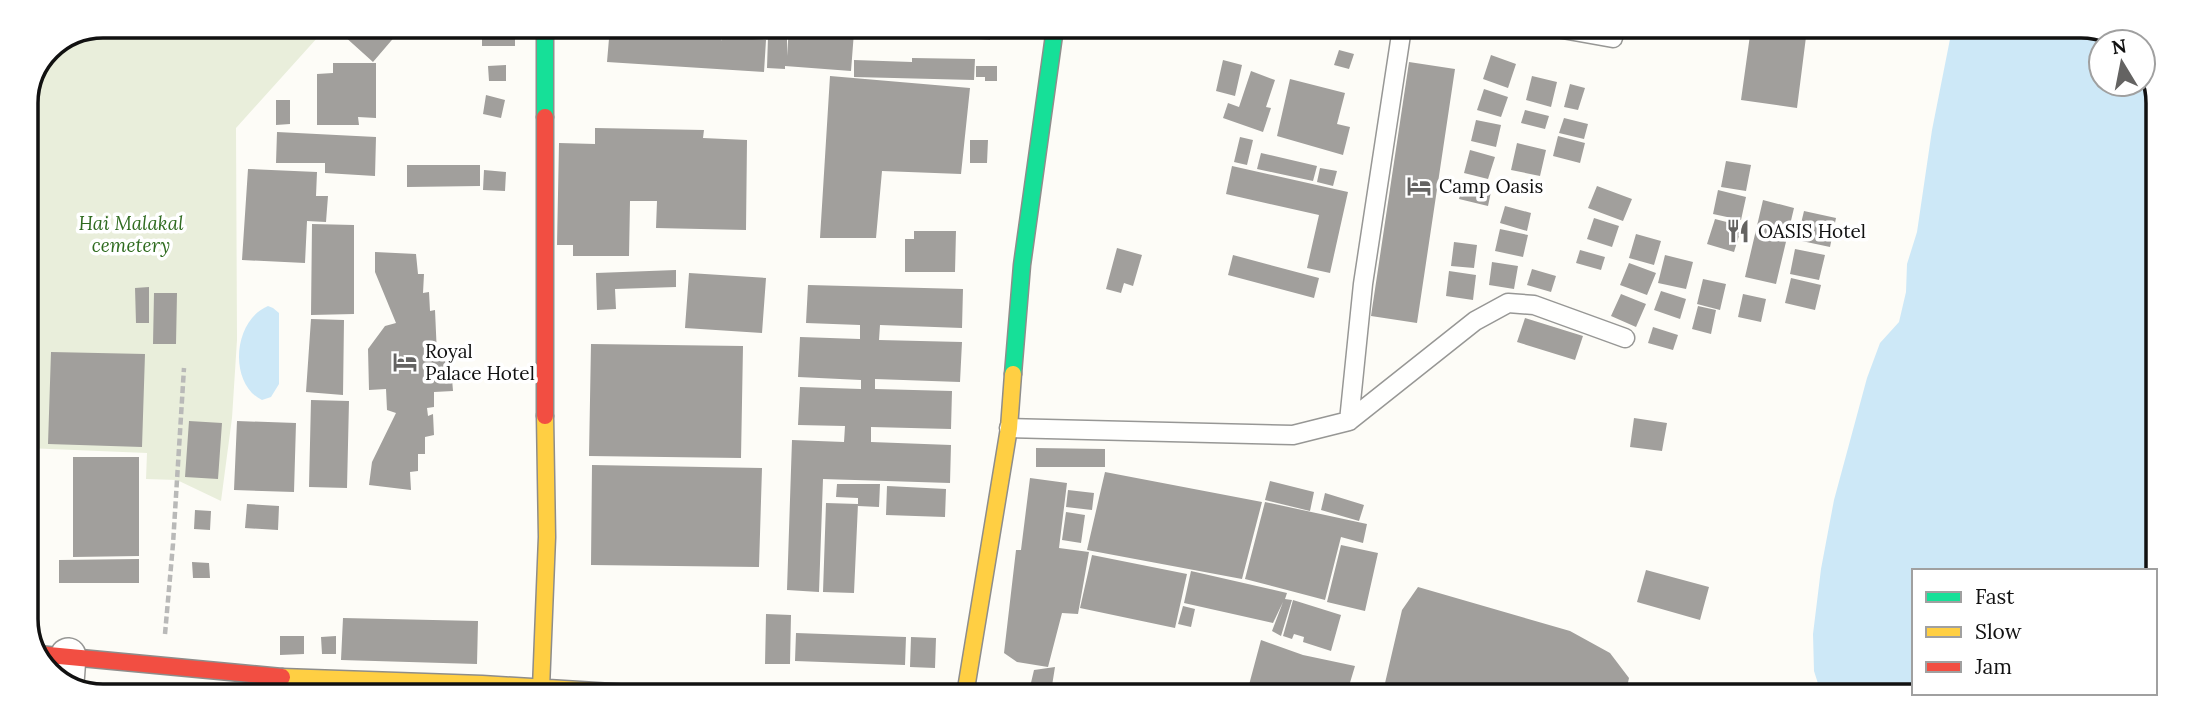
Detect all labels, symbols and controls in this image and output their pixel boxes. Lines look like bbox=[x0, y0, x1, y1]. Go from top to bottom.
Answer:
north arrow bbox=[2087, 28, 2157, 98]
text: N bbox=[2110, 33, 2129, 59]
hotel icon: Camp Oasis bbox=[1405, 172, 1433, 200]
place label: Camp Oasis bbox=[1439, 174, 1543, 198]
park label: Hai Malakal cemetery bbox=[78, 211, 184, 257]
restaurant icon: OASIS Hotel bbox=[1724, 217, 1752, 245]
place label: OASIS Hotel bbox=[1758, 219, 1866, 243]
place label: Royal Palace Hotel bbox=[425, 339, 535, 385]
hotel icon: Royal Palace Hotel bbox=[391, 348, 419, 376]
legend bbox=[1912, 569, 2157, 695]
text: Fast bbox=[1975, 583, 2015, 610]
text: Slow bbox=[1975, 618, 2022, 645]
text: Jam bbox=[1974, 653, 2012, 680]

